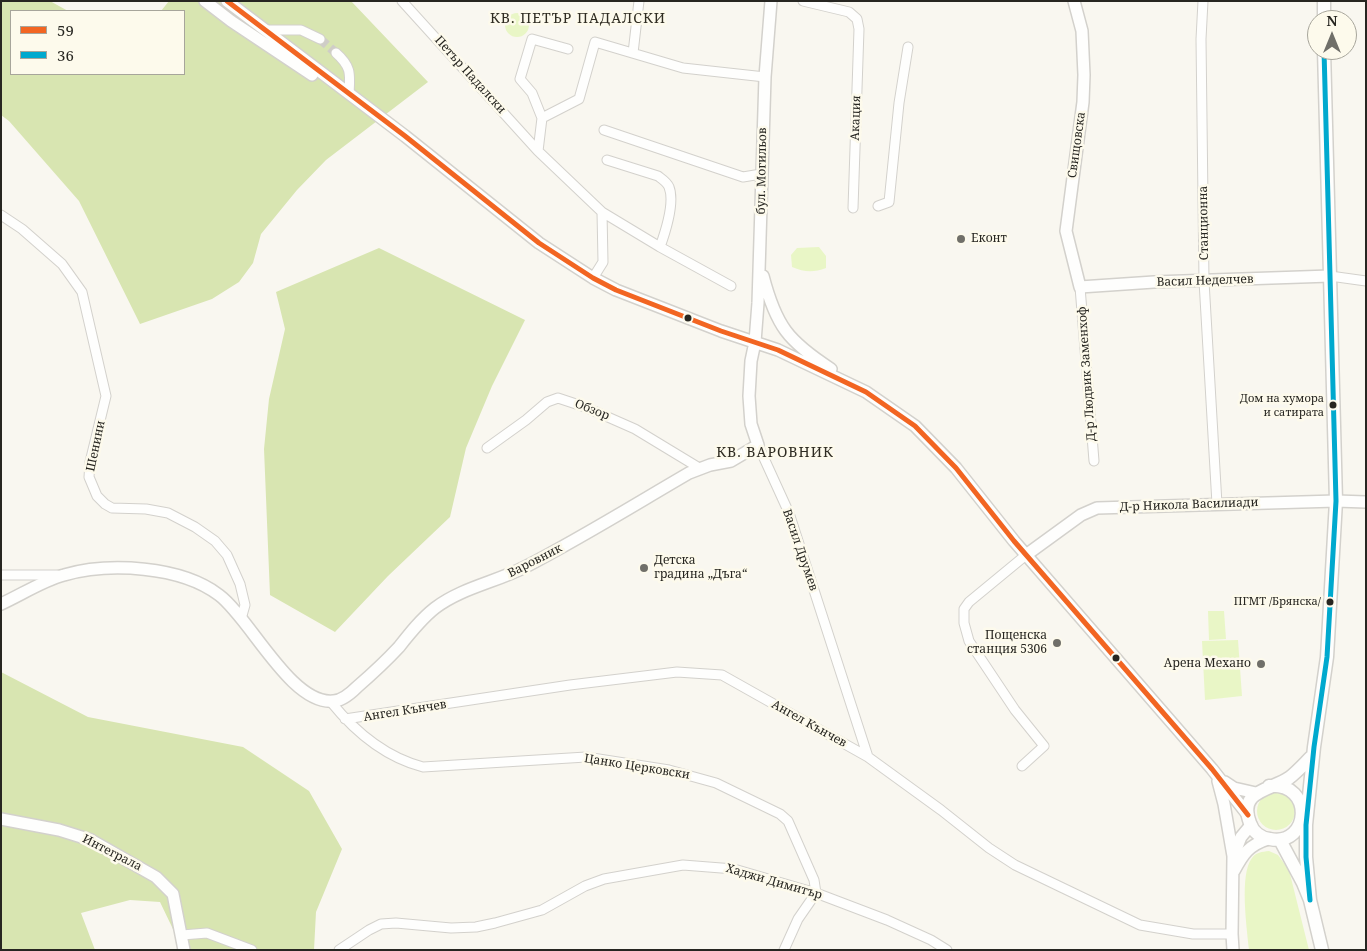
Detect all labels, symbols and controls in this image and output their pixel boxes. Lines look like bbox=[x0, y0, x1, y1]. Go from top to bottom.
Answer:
legend bbox=[10, 10, 185, 75]
north arrow bbox=[1307, 10, 1357, 60]
district label: КВ. ПЕТЪР ПАДАЛСКИ bbox=[488, 11, 668, 27]
text: N bbox=[1326, 11, 1338, 30]
text: 59 bbox=[57, 20, 74, 40]
street label: Петър Падалски bbox=[431, 33, 509, 117]
text: 36 bbox=[57, 45, 74, 65]
street label: Акация bbox=[848, 95, 864, 141]
street label: Свищовска bbox=[1065, 111, 1089, 179]
street label: бул. Могильов bbox=[754, 127, 770, 215]
street label: Станционна bbox=[1196, 186, 1212, 260]
place label: Еконт bbox=[971, 232, 1007, 246]
marker: Еконт bbox=[955, 233, 967, 245]
street label: Васил Неделчев bbox=[1156, 272, 1254, 290]
street label: Д-р Людвик Заменхоф bbox=[1075, 306, 1099, 442]
unlabelled marker bbox=[683, 313, 693, 323]
place label: Дом на хумора и сатирата bbox=[1240, 392, 1324, 418]
street label: Обзор bbox=[573, 397, 611, 423]
marker: Дом на хумора и сатирата bbox=[1328, 400, 1338, 410]
street label: Шенини bbox=[84, 419, 108, 473]
district label: КВ. ВАРОВНИК bbox=[715, 445, 835, 461]
street label: Д-р Никола Василиади bbox=[1119, 495, 1259, 515]
street label: Васил Друмев bbox=[779, 507, 821, 593]
street label: Варовник bbox=[505, 541, 565, 581]
place label: Детска градина „Дъга“ bbox=[654, 554, 747, 582]
marker: Детска градина „Дъга“ bbox=[638, 562, 650, 574]
place label: ПГМТ /Брянска/ bbox=[1234, 595, 1321, 609]
marker: ПГМТ /Брянска/ bbox=[1325, 597, 1335, 607]
place label: Пощенска станция 5306 bbox=[967, 629, 1047, 657]
marker: Пощенска станция 5306 bbox=[1051, 637, 1063, 649]
unlabelled marker bbox=[1111, 653, 1121, 663]
place label: Арена Механо bbox=[1164, 657, 1251, 671]
marker: Арена Механо bbox=[1255, 658, 1267, 670]
street label: Ангел Кънчев bbox=[363, 697, 447, 725]
street label: Ангел Кънчев bbox=[769, 697, 849, 751]
street label: Цанко Церковски bbox=[583, 752, 691, 782]
street label: Интеграла bbox=[80, 832, 144, 874]
street label: Хаджи Димитър bbox=[724, 861, 824, 903]

